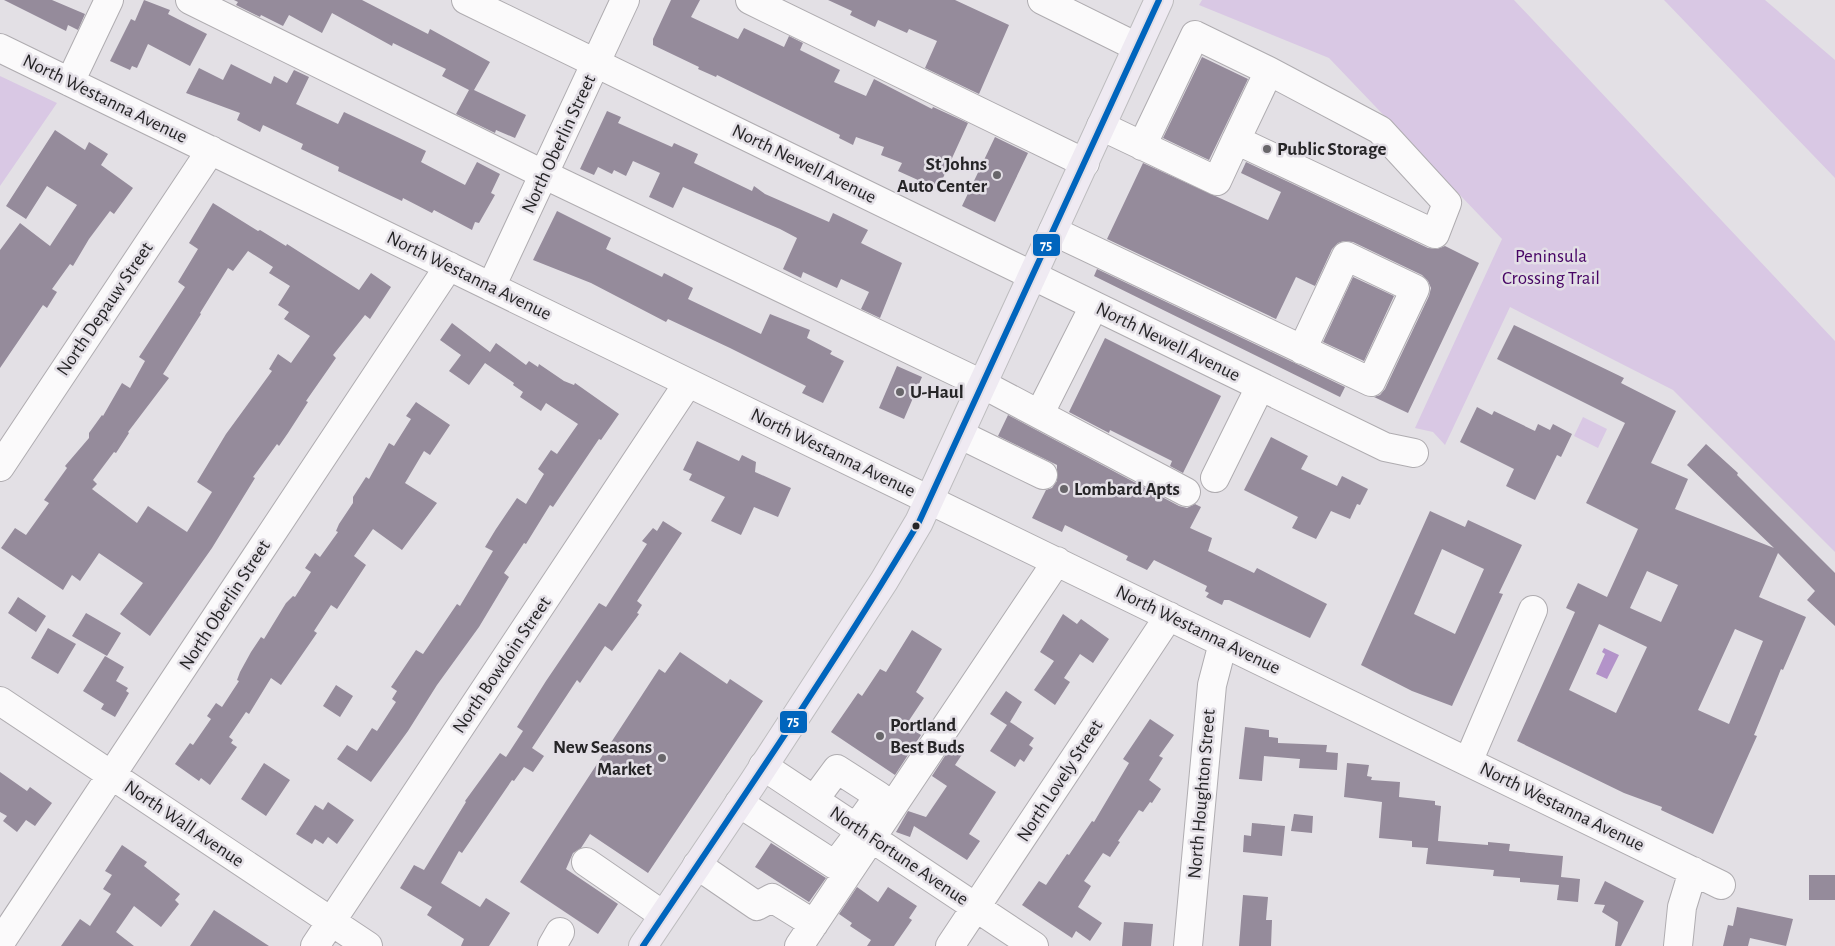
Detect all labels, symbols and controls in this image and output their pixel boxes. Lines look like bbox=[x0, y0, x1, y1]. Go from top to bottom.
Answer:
street label: North Westanna Avenue bbox=[20, 51, 190, 147]
street label: North Oberlin Street bbox=[519, 72, 599, 216]
street label: North Newell Avenue bbox=[729, 121, 879, 207]
place label: Public Storage bbox=[1277, 140, 1386, 159]
marker: Public Storage bbox=[1261, 143, 1273, 155]
place label: St Johns Auto Center bbox=[897, 155, 987, 196]
marker: St Johns Auto Center bbox=[991, 169, 1003, 181]
street label: North Westanna Avenue bbox=[384, 228, 554, 324]
line badge: 75 bbox=[1032, 233, 1061, 257]
street label: North Depauw Street bbox=[53, 239, 157, 379]
text: 75 bbox=[1040, 239, 1052, 253]
park label: Peninsula Crossing Trail bbox=[1502, 247, 1600, 288]
street label: North Newell Avenue bbox=[1093, 299, 1243, 385]
place label: U-Haul bbox=[910, 383, 964, 402]
marker: U-Haul bbox=[894, 386, 906, 398]
street label: North Westanna Avenue bbox=[748, 405, 918, 501]
place label: Lombard Apts bbox=[1074, 480, 1180, 499]
marker: Lombard Apts bbox=[1058, 483, 1070, 495]
unlabelled marker bbox=[911, 521, 921, 531]
street label: North Oberlin Street bbox=[176, 537, 274, 673]
street label: North Westanna Avenue bbox=[1113, 582, 1283, 678]
street label: North Bowdoin Street bbox=[449, 593, 555, 737]
street label: North Houghton Street bbox=[1185, 708, 1219, 880]
line badge: 75 bbox=[779, 710, 808, 734]
text: 75 bbox=[787, 715, 799, 729]
place label: Portland Best Buds bbox=[890, 716, 965, 757]
street label: North Lovely Street bbox=[1014, 717, 1106, 845]
marker: Portland Best Buds bbox=[874, 730, 886, 742]
place label: New Seasons Market bbox=[553, 738, 653, 779]
marker: New Seasons Market bbox=[656, 752, 668, 764]
street label: North Westanna Avenue bbox=[1477, 759, 1647, 855]
street label: North Wall Avenue bbox=[121, 777, 247, 871]
street label: North Fortune Avenue bbox=[826, 803, 972, 909]

